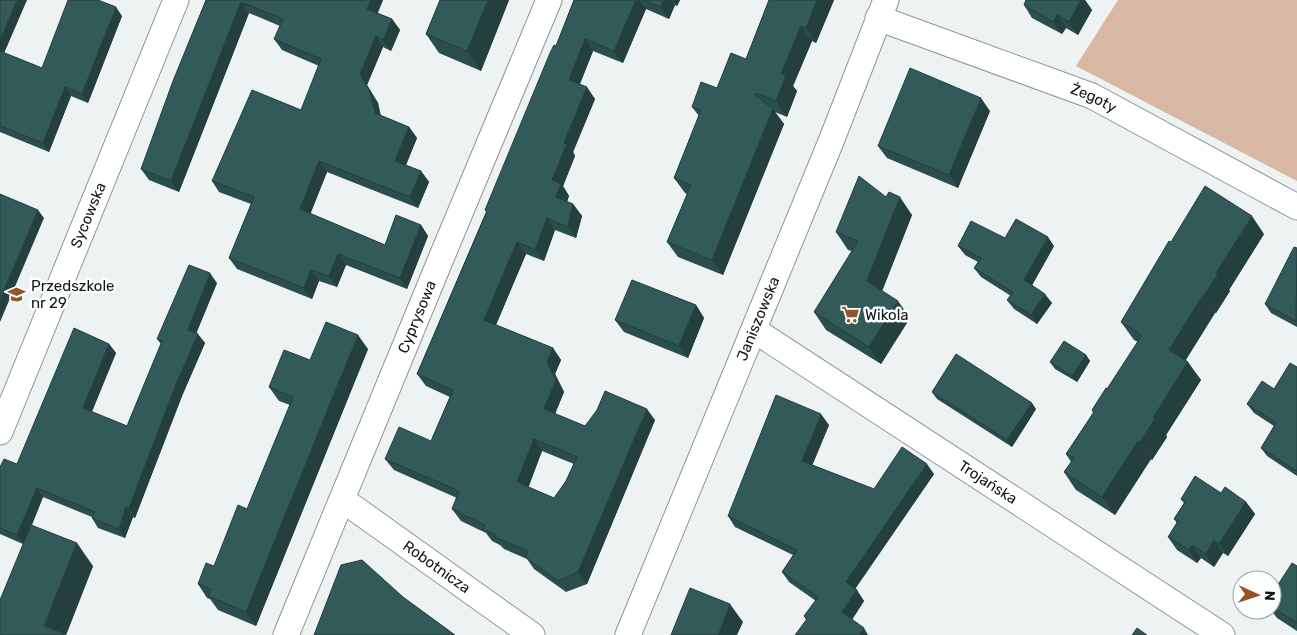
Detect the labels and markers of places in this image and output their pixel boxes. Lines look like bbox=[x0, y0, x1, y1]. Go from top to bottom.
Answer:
place label: Przedszkole nr 29 bbox=[31, 277, 115, 312]
school or university icon: Przedszkole nr 29 bbox=[7, 285, 27, 305]
supermarket icon: Wikola bbox=[841, 305, 861, 325]
place label: Wikola bbox=[865, 306, 909, 324]

